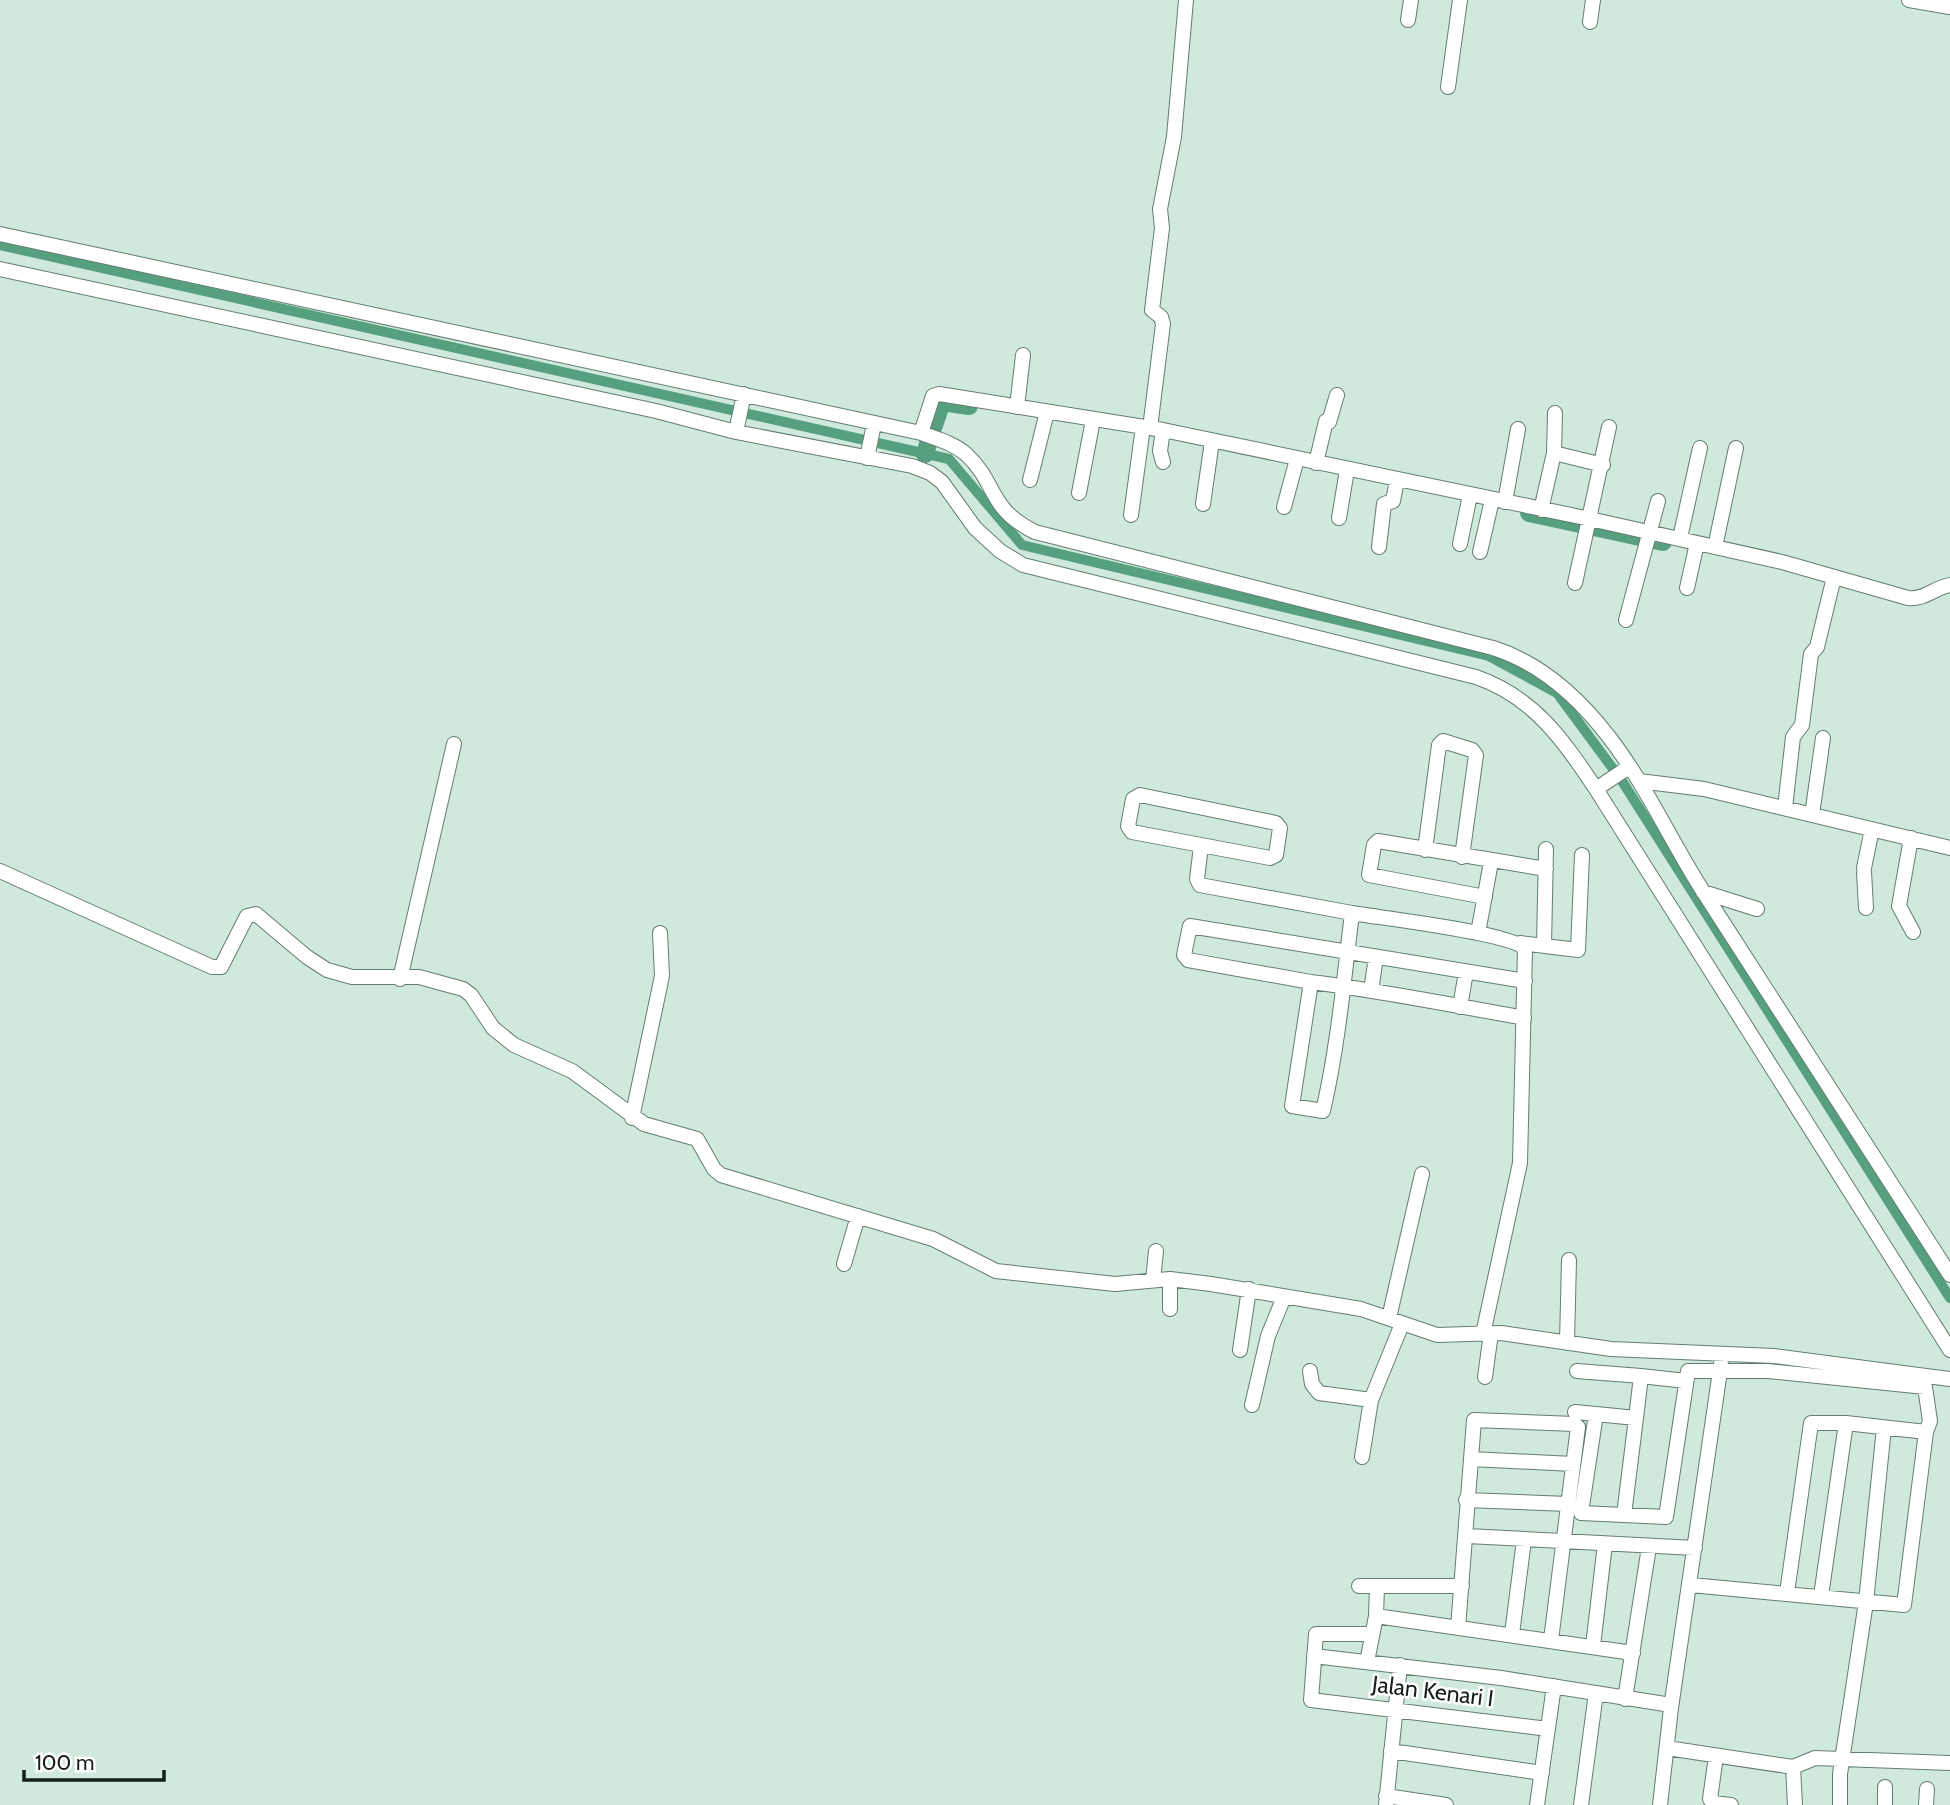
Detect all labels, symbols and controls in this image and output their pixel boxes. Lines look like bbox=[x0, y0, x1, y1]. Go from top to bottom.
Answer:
street label: Jalan Kenari I bbox=[1370, 1670, 1495, 1712]
scale bar bbox=[24, 1738, 164, 1782]
text: 100 m bbox=[35, 1750, 94, 1775]

